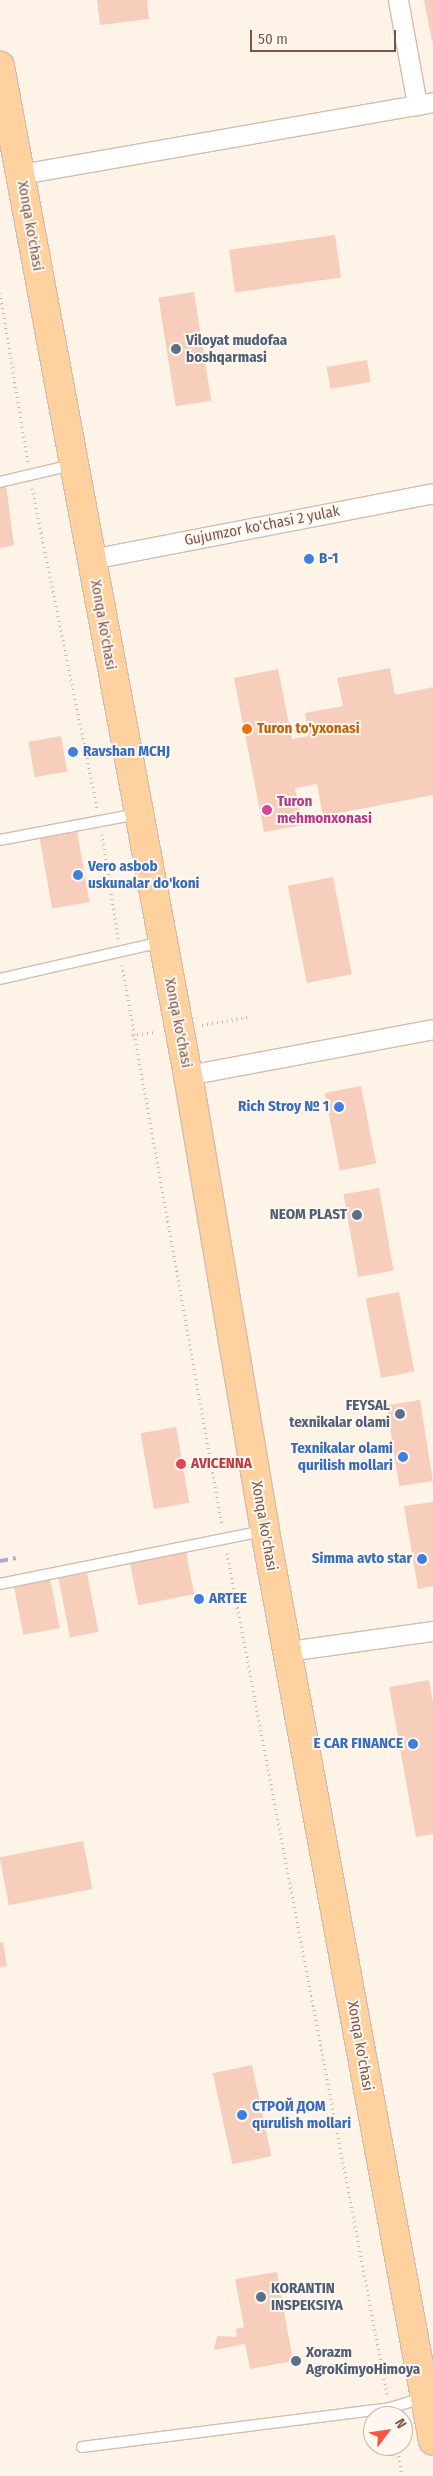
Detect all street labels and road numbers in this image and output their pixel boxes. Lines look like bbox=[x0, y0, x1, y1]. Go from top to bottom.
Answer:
street label: Xonqa ko'chasi bbox=[13, 180, 47, 272]
street label: Gujumzor ko'chasi 2 yulak bbox=[183, 502, 341, 550]
street label: Xonqa ko'chasi bbox=[86, 579, 120, 671]
street label: Xonqa ko'chasi bbox=[160, 977, 196, 1069]
street label: Xonqa ko'chasi bbox=[247, 1480, 281, 1572]
street label: Xonqa ko'chasi bbox=[343, 2000, 377, 2092]

